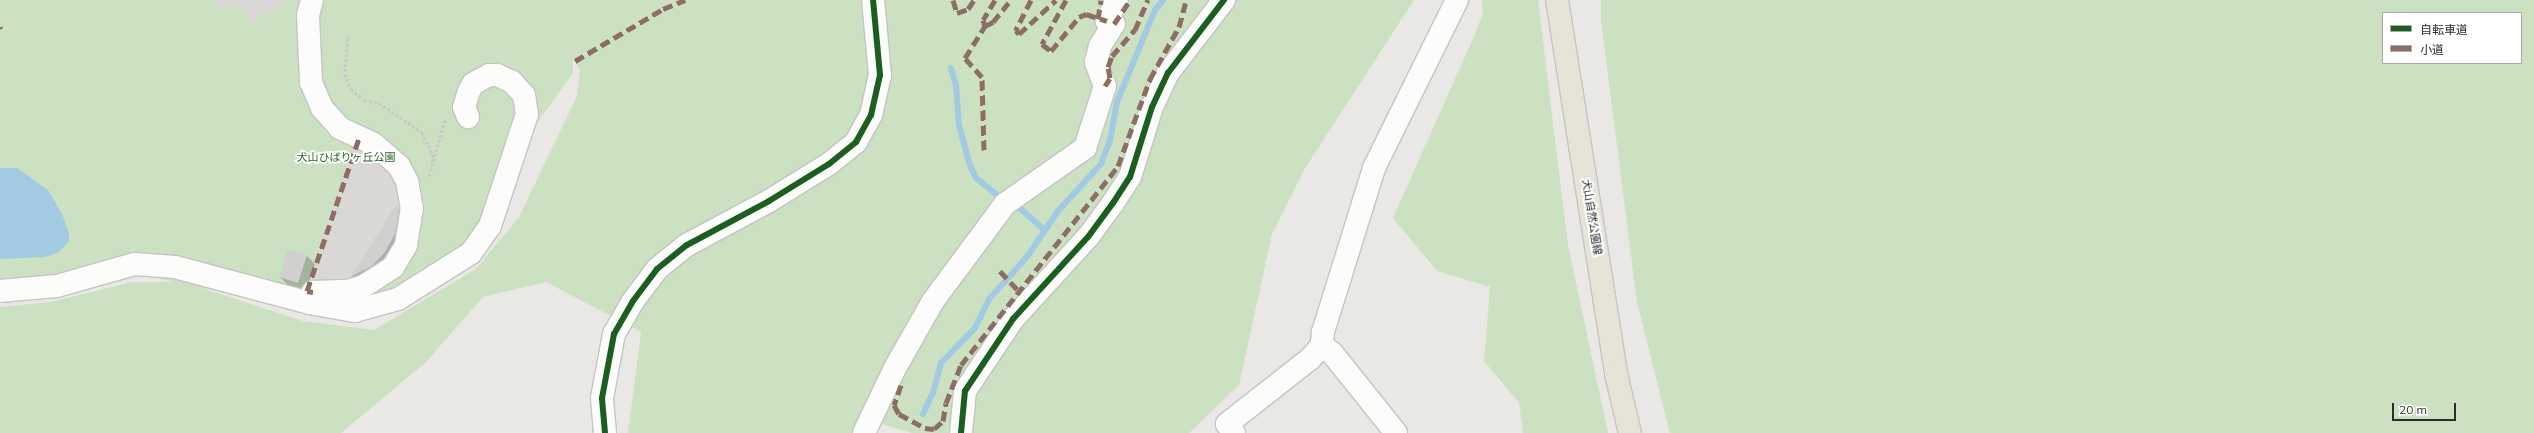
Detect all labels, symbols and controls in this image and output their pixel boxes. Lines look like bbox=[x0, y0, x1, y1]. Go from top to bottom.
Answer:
legend bbox=[2382, 12, 2522, 64]
text: 自転車道 bbox=[2420, 22, 2468, 37]
text: 小道 bbox=[2420, 42, 2444, 57]
park label: 犬山ひばりヶ丘公園 bbox=[297, 150, 395, 164]
street label: 犬山自然公園線 bbox=[1579, 178, 1605, 256]
scale bar bbox=[2394, 395, 2458, 421]
text: 20 m bbox=[2399, 402, 2427, 417]

